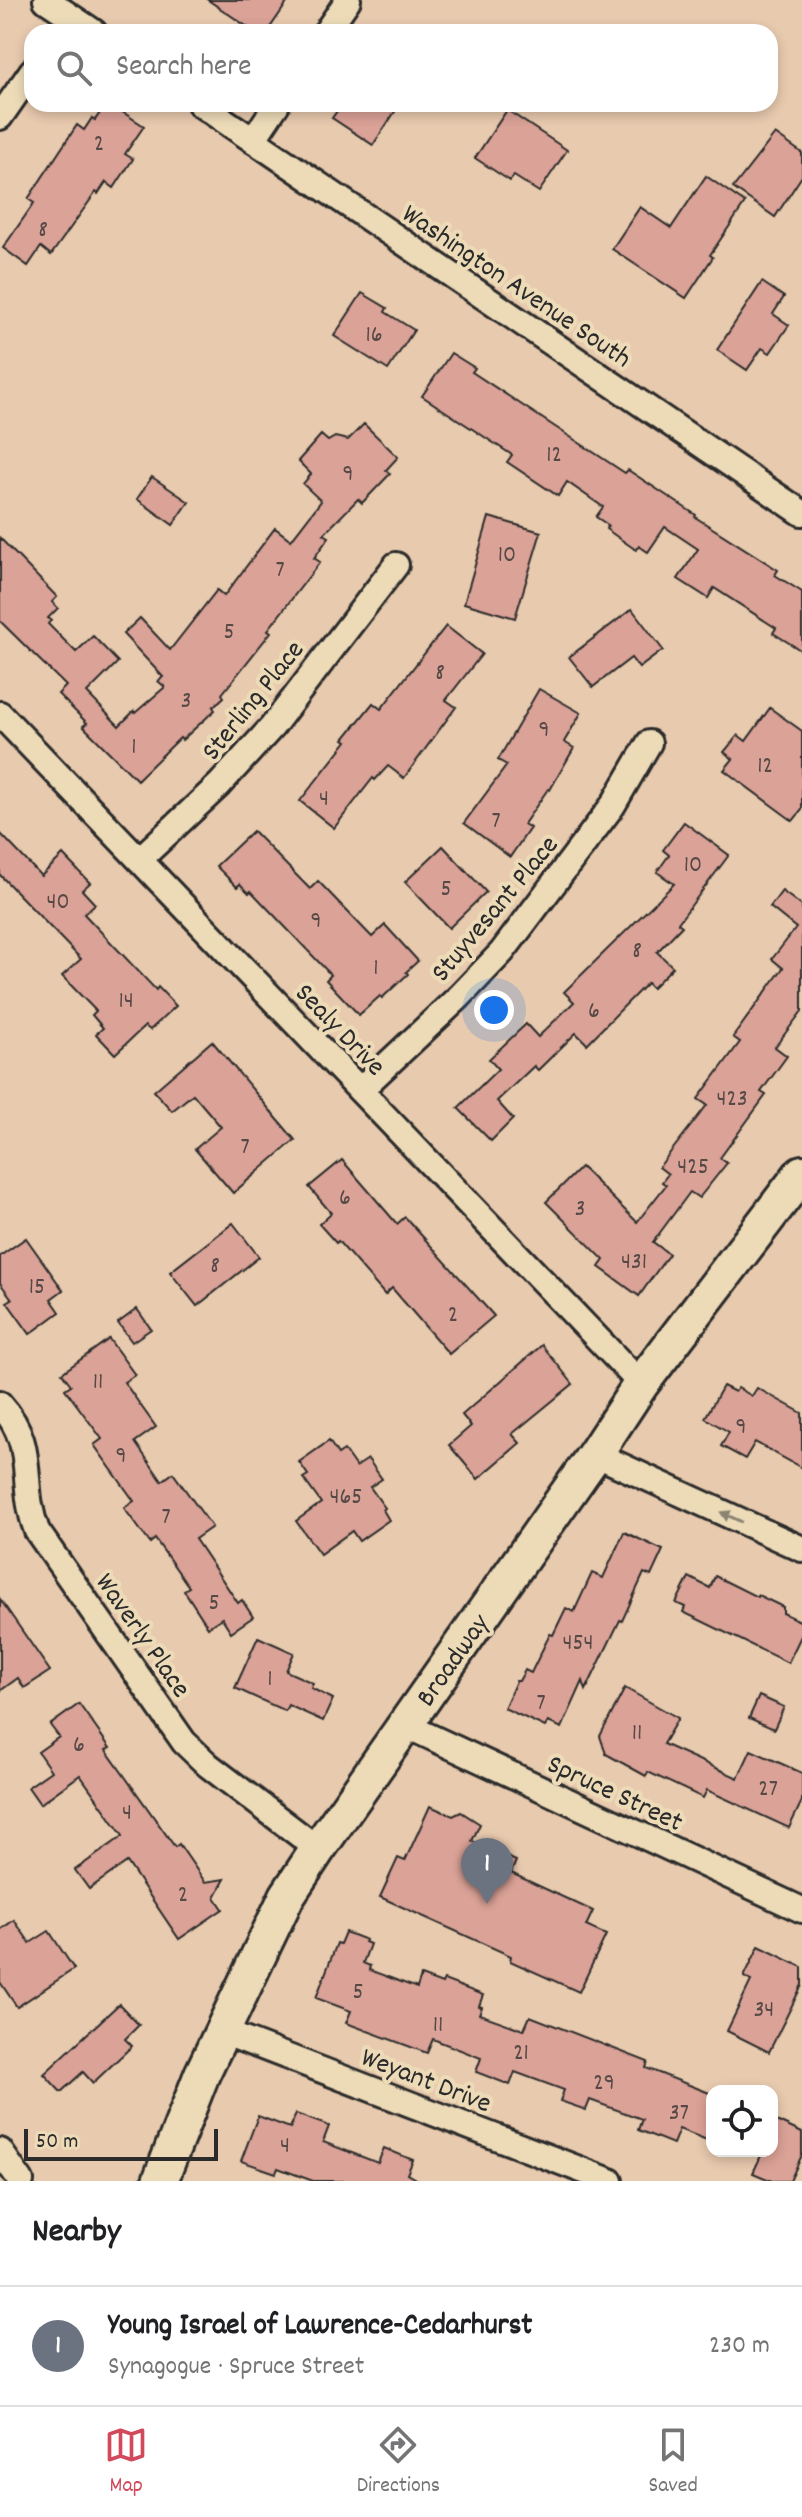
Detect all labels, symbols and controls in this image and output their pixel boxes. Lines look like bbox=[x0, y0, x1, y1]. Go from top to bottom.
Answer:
search box bbox=[24, 24, 778, 112]
icon: search bbox=[52, 46, 96, 90]
text: Search here bbox=[116, 47, 252, 90]
house number: 2 bbox=[94, 128, 104, 162]
street label: Washington Avenue South bbox=[392, 196, 638, 380]
house number: 8 bbox=[38, 214, 48, 248]
house number: 16 bbox=[365, 319, 383, 353]
house number: 12 bbox=[546, 439, 562, 473]
house number: 9 bbox=[343, 458, 354, 492]
house number: 10 bbox=[498, 539, 516, 573]
house number: 7 bbox=[275, 554, 285, 588]
house number: 5 bbox=[223, 616, 235, 650]
street label: Sterling Place bbox=[194, 633, 316, 771]
house number: 8 bbox=[435, 657, 445, 691]
house number: 3 bbox=[181, 685, 191, 719]
house number: 9 bbox=[539, 714, 550, 748]
house number: 1 bbox=[131, 731, 137, 765]
house number: 12 bbox=[757, 750, 773, 784]
house number: 4 bbox=[319, 783, 329, 817]
house number: 7 bbox=[491, 805, 501, 839]
street label: Stuyvesant Place bbox=[423, 828, 570, 992]
house number: 10 bbox=[684, 849, 702, 883]
house number: 5 bbox=[440, 873, 452, 907]
house number: 40 bbox=[46, 886, 70, 920]
house number: 9 bbox=[311, 905, 322, 939]
house number: 8 bbox=[632, 935, 642, 969]
house number: 1 bbox=[373, 952, 379, 986]
street label: Sealy Drive bbox=[284, 976, 393, 1087]
house number: 14 bbox=[118, 985, 134, 1019]
your location bbox=[474, 990, 514, 1030]
house number: 6 bbox=[588, 995, 600, 1029]
house number: 423 bbox=[716, 1083, 748, 1117]
house number: 7 bbox=[240, 1131, 250, 1165]
house number: 425 bbox=[677, 1151, 709, 1185]
house number: 6 bbox=[339, 1182, 351, 1216]
house number: 3 bbox=[575, 1193, 585, 1227]
house number: 431 bbox=[621, 1246, 647, 1280]
house number: 8 bbox=[210, 1250, 220, 1284]
house number: 15 bbox=[29, 1271, 45, 1305]
house number: 2 bbox=[448, 1299, 458, 1333]
house number: 11 bbox=[93, 1366, 103, 1400]
house number: 9 bbox=[736, 1411, 747, 1445]
house number: 9 bbox=[116, 1440, 127, 1474]
house number: 465 bbox=[330, 1481, 362, 1515]
house number: 7 bbox=[161, 1501, 171, 1535]
one-way arrow bbox=[719, 1510, 743, 1523]
street label: Waverly Place bbox=[83, 1566, 199, 1707]
house number: 5 bbox=[208, 1587, 220, 1621]
street label: Broadway bbox=[409, 1607, 502, 1716]
house number: 454 bbox=[562, 1627, 594, 1661]
house number: 1 bbox=[267, 1663, 273, 1697]
house number: 7 bbox=[536, 1687, 546, 1721]
house number: 11 bbox=[632, 1717, 642, 1751]
house number: 6 bbox=[73, 1729, 85, 1763]
street label: Spruce Street bbox=[539, 1747, 688, 1844]
house number: 27 bbox=[758, 1773, 778, 1807]
house number: 4 bbox=[122, 1797, 132, 1831]
pin: 1 bbox=[461, 1838, 513, 1904]
house number: 2 bbox=[178, 1879, 188, 1913]
house number: 5 bbox=[352, 1976, 364, 2010]
house number: 34 bbox=[754, 1994, 774, 2028]
house number: 11 bbox=[433, 2009, 443, 2043]
house number: 21 bbox=[513, 2037, 529, 2071]
street label: Weyant Drive bbox=[354, 2040, 496, 2126]
house number: 29 bbox=[593, 2067, 615, 2101]
map controls bbox=[706, 2085, 778, 2157]
button: locate bbox=[706, 2085, 778, 2157]
house number: 37 bbox=[669, 2097, 689, 2131]
scale bar bbox=[24, 2125, 218, 2161]
text: 50 m bbox=[36, 2127, 78, 2158]
house number: 4 bbox=[280, 2130, 290, 2164]
text: Nearby bbox=[32, 2209, 121, 2258]
text: Young Israel of Lawrence-Cedarhurst bbox=[108, 2306, 532, 2349]
text: 1 bbox=[55, 2328, 61, 2365]
text: 230 m bbox=[709, 2328, 770, 2365]
text: Synagogue · Spruce Street bbox=[108, 2349, 364, 2386]
tab: Map bbox=[104, 2423, 148, 2502]
tab: Directions bbox=[357, 2423, 440, 2502]
tab: Saved bbox=[649, 2423, 698, 2502]

